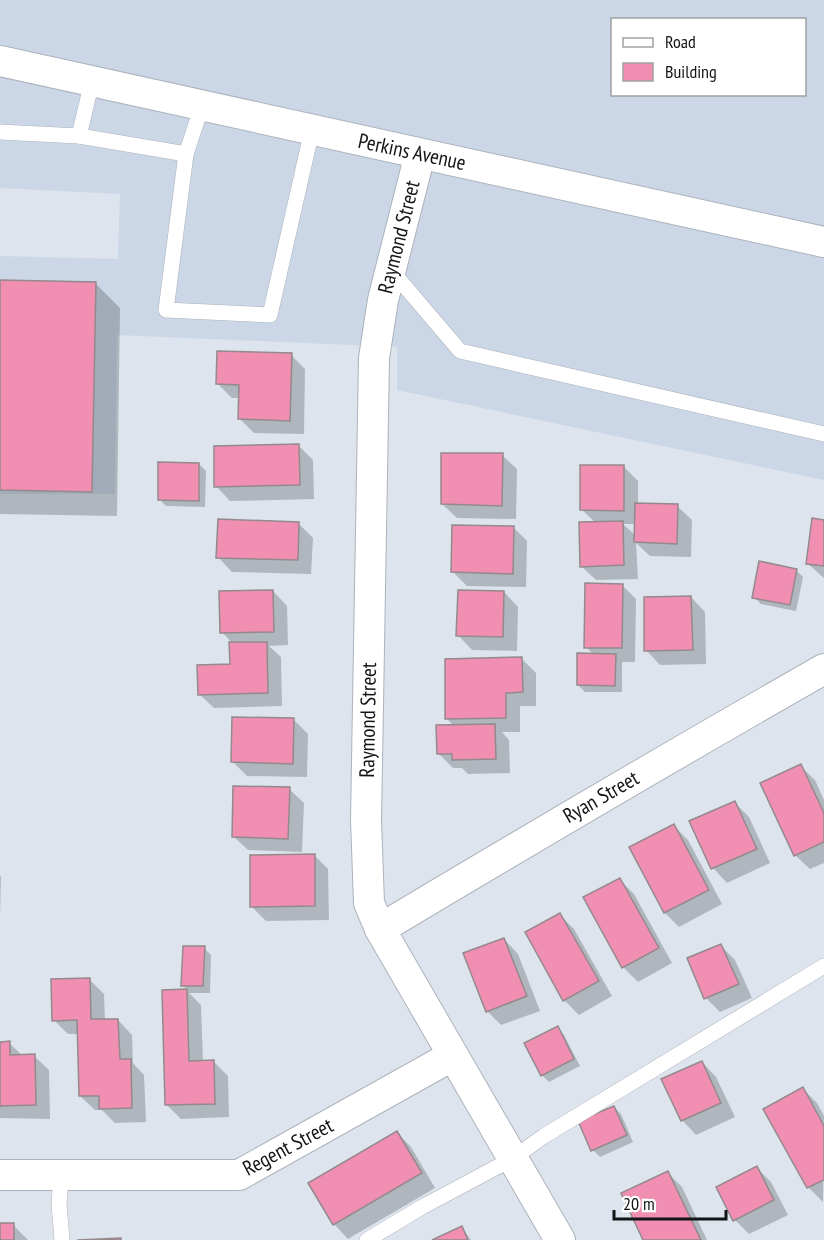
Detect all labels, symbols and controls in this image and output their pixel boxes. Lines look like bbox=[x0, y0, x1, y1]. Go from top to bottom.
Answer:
legend bbox=[611, 18, 806, 96]
text: Road bbox=[665, 30, 696, 53]
text: Building bbox=[665, 60, 717, 83]
street label: Perkins Avenue bbox=[356, 127, 468, 176]
street label: Raymond Street bbox=[371, 177, 426, 296]
street label: Raymond Street bbox=[353, 662, 382, 778]
street label: Ryan Street bbox=[558, 764, 644, 829]
street label: Regent Street bbox=[238, 1111, 338, 1182]
scale bar bbox=[614, 1183, 726, 1221]
text: 20 m bbox=[623, 1192, 655, 1215]

